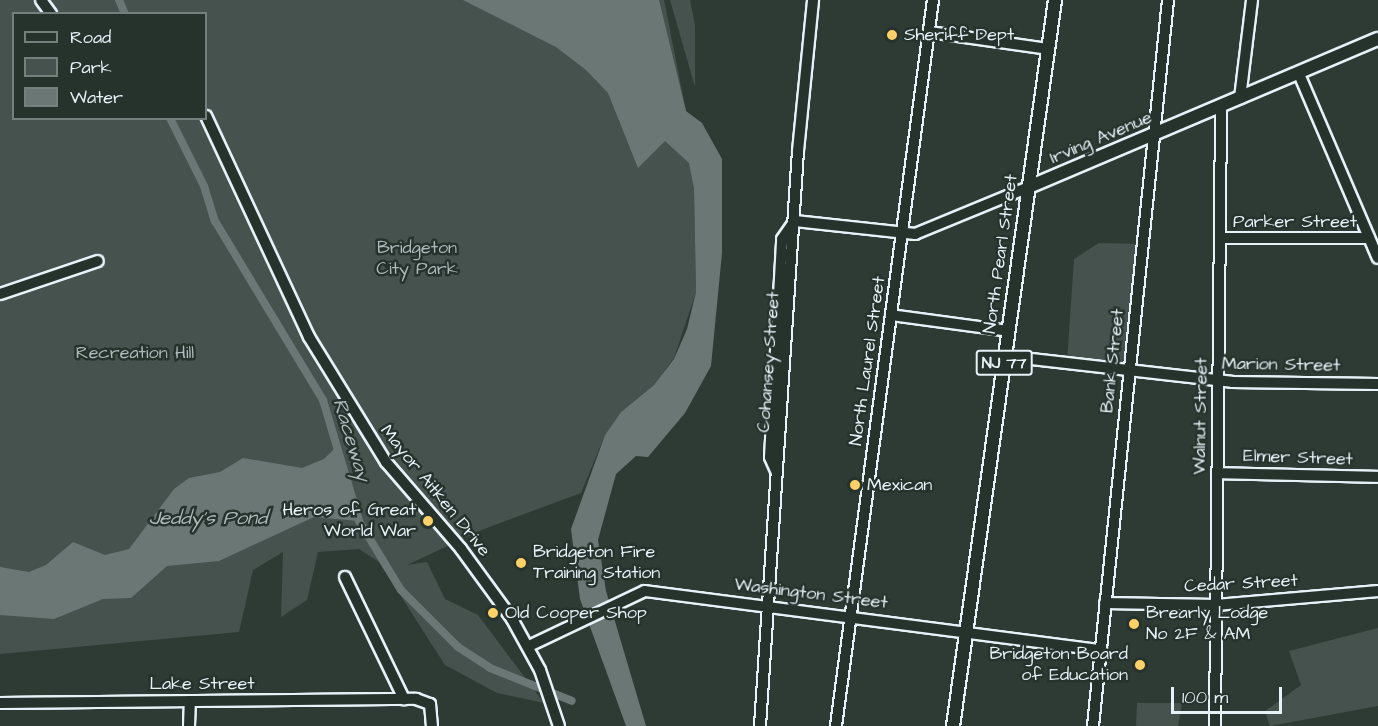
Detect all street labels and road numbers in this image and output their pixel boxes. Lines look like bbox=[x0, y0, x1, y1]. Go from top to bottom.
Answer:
street label: Irving Avenue bbox=[1047, 107, 1155, 169]
street label: North Pearl Street bbox=[979, 173, 1023, 335]
street label: Parker Street bbox=[1233, 211, 1357, 233]
street label: North Laurel Street bbox=[845, 275, 891, 447]
street label: Cohansey Street bbox=[753, 291, 785, 433]
street label: Bank Street bbox=[1097, 308, 1129, 414]
road number: NJ 77 bbox=[976, 350, 1032, 376]
street label: Marion Street bbox=[1222, 353, 1340, 377]
street label: Walnut Street bbox=[1189, 357, 1213, 475]
street label: Mayor Aitken Drive bbox=[375, 421, 495, 561]
street label: Elmer Street bbox=[1243, 445, 1353, 471]
street label: Cedar Street bbox=[1184, 570, 1298, 598]
street label: Washington Street bbox=[733, 574, 889, 614]
street label: Lake Street bbox=[149, 673, 255, 695]

